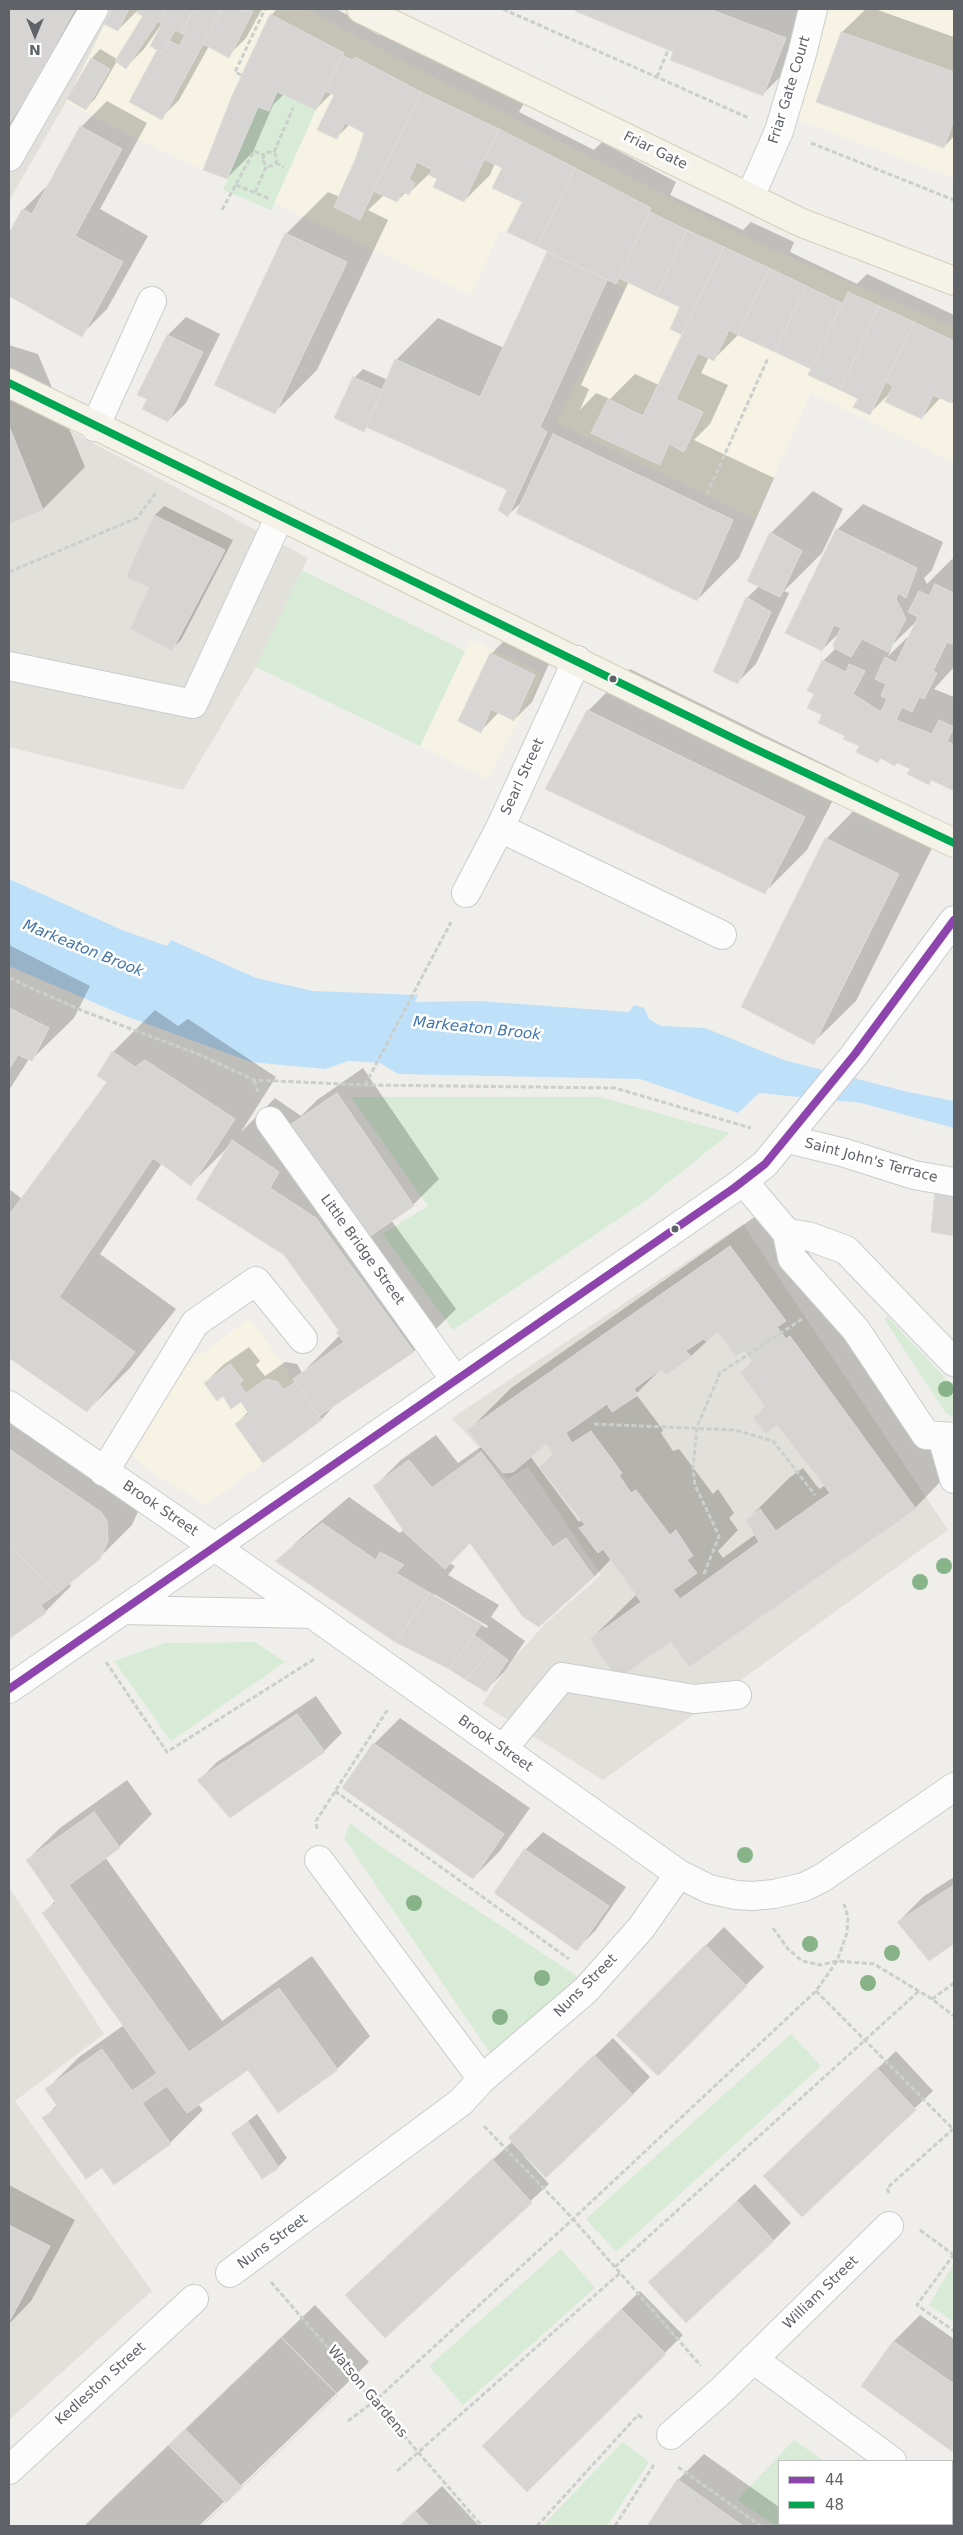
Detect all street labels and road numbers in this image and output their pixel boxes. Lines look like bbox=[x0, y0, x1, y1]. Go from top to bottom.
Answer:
street label: Friar Gate Court bbox=[766, 34, 814, 146]
street label: Friar Gate bbox=[620, 128, 690, 174]
street label: Searl Street bbox=[498, 736, 548, 818]
street label: Saint John's Terrace bbox=[803, 1135, 939, 1187]
street label: Little Bridge Street bbox=[316, 1192, 408, 1308]
street label: Brook Street bbox=[119, 1478, 201, 1540]
street label: Brook Street bbox=[454, 1712, 536, 1776]
street label: Nuns Street bbox=[551, 1951, 621, 2021]
street label: Nuns Street bbox=[235, 2211, 311, 2273]
street label: William Street bbox=[780, 2253, 862, 2333]
street label: Kedleston Street bbox=[52, 2339, 150, 2429]
street label: Watson Gardens bbox=[324, 2343, 410, 2441]

